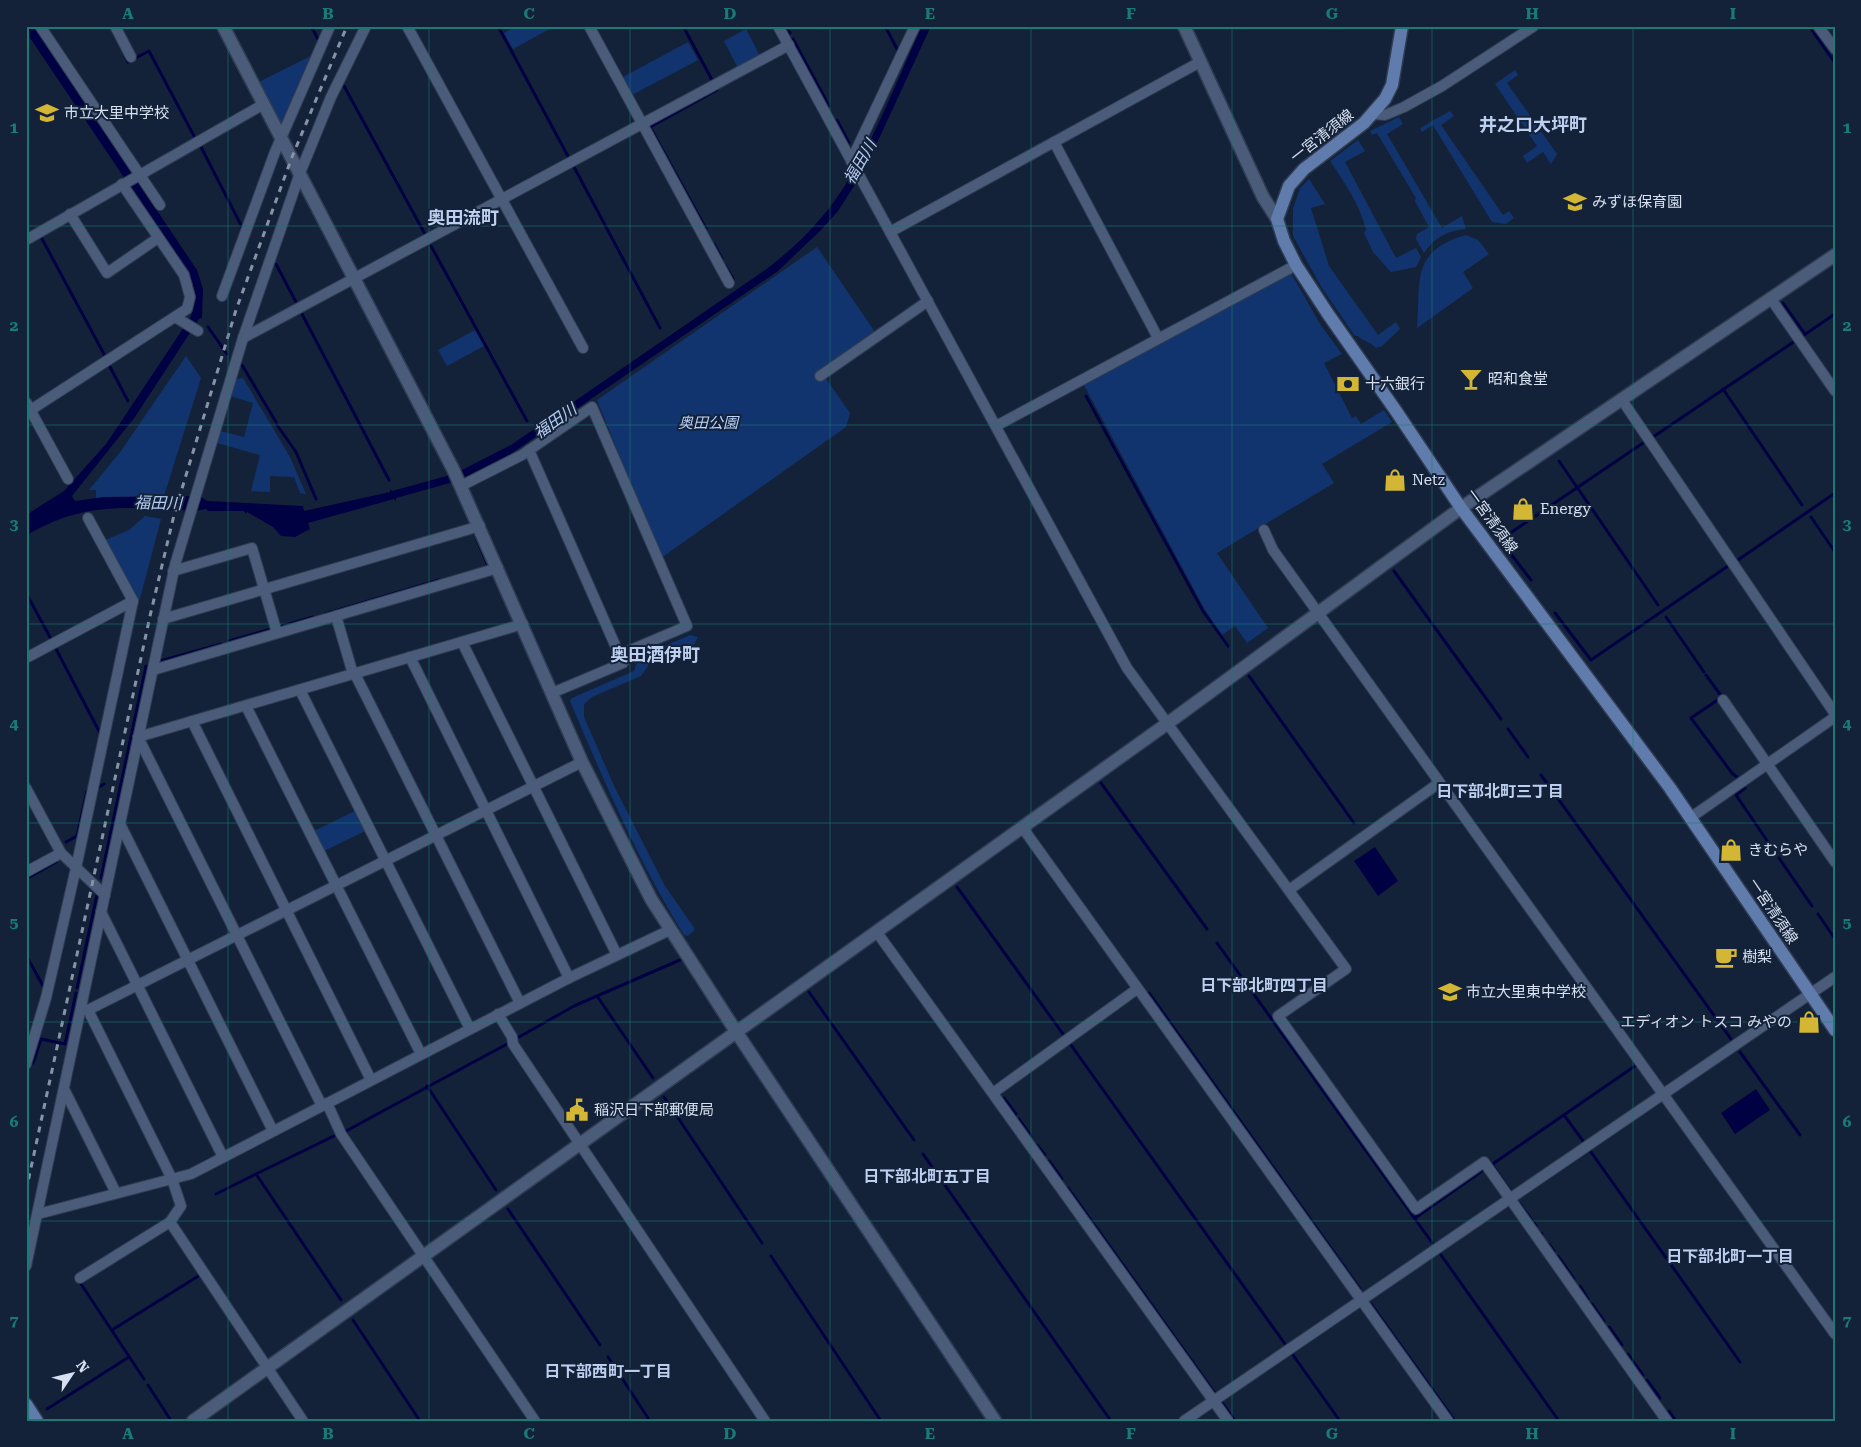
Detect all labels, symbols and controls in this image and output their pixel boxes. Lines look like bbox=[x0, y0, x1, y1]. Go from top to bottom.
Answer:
text: A bbox=[122, 4, 134, 23]
text: B bbox=[322, 4, 334, 23]
text: C bbox=[523, 4, 535, 23]
text: D bbox=[724, 4, 737, 23]
text: E bbox=[925, 4, 935, 23]
text: F bbox=[1126, 4, 1136, 23]
text: G bbox=[1326, 4, 1339, 23]
text: H bbox=[1525, 4, 1539, 23]
text: I bbox=[1730, 4, 1736, 23]
school or university icon: 市立大里中学校 bbox=[34, 100, 60, 126]
place label: 市立大里中学校 bbox=[64, 104, 169, 122]
street label: 一宮清須線 bbox=[1287, 106, 1357, 166]
district label: 井之口大坪町 bbox=[1479, 114, 1587, 135]
text: 1 bbox=[10, 118, 19, 137]
text: 1 bbox=[1843, 118, 1852, 137]
water label: 福田川 bbox=[840, 135, 881, 188]
school or university icon: みずほ保育園 bbox=[1562, 189, 1588, 215]
place label: みずほ保育園 bbox=[1592, 193, 1682, 211]
district label: 奥田流町 bbox=[427, 207, 499, 228]
text: 2 bbox=[10, 316, 19, 335]
text: 2 bbox=[1843, 316, 1852, 335]
bar icon: 昭和食堂 bbox=[1458, 366, 1484, 392]
place label: 昭和食堂 bbox=[1488, 370, 1548, 388]
bank icon: 十六銀行 bbox=[1335, 371, 1361, 397]
place label: 十六銀行 bbox=[1365, 375, 1425, 393]
water label: 福田川 bbox=[530, 398, 582, 443]
park label: 奥田公園 bbox=[678, 414, 740, 432]
shop icon: Netz bbox=[1382, 467, 1408, 493]
place label: Netz bbox=[1412, 471, 1445, 489]
street label: 一宮清須線 bbox=[1463, 485, 1521, 557]
water label: 福田川 bbox=[134, 493, 184, 513]
shop icon: Energy bbox=[1510, 496, 1536, 522]
place label: Energy bbox=[1540, 500, 1591, 518]
text: 3 bbox=[10, 515, 19, 534]
text: 3 bbox=[1843, 515, 1852, 534]
district label: 奥田酒伊町 bbox=[610, 644, 700, 665]
text: 4 bbox=[10, 714, 19, 733]
text: 4 bbox=[1843, 714, 1852, 733]
district label: 日下部北町三丁目 bbox=[1436, 782, 1564, 801]
shop icon: きむらや bbox=[1718, 837, 1744, 863]
place label: きむらや bbox=[1748, 841, 1808, 859]
street label: 一宮清須線 bbox=[1745, 875, 1801, 947]
text: 5 bbox=[10, 913, 19, 932]
text: 5 bbox=[1843, 913, 1852, 932]
cafe icon: 樹梨 bbox=[1713, 944, 1739, 970]
place label: 樹梨 bbox=[1742, 948, 1772, 966]
district label: 日下部北町四丁目 bbox=[1200, 976, 1328, 995]
school or university icon: 市立大里東中学校 bbox=[1437, 979, 1463, 1005]
place label: 市立大里東中学校 bbox=[1466, 983, 1586, 1001]
shop icon: エディオン トスコ みやの bbox=[1796, 1009, 1822, 1035]
place label: エディオン トスコ みやの bbox=[1620, 1013, 1792, 1031]
public building icon: 稲沢日下部郵便局 bbox=[564, 1097, 590, 1123]
place label: 稲沢日下部郵便局 bbox=[594, 1101, 714, 1119]
text: 6 bbox=[10, 1112, 19, 1131]
text: 6 bbox=[1843, 1112, 1852, 1131]
district label: 日下部北町五丁目 bbox=[863, 1167, 991, 1186]
district label: 日下部北町一丁目 bbox=[1666, 1247, 1794, 1266]
text: 7 bbox=[10, 1311, 19, 1330]
text: 7 bbox=[1843, 1311, 1852, 1330]
north arrow bbox=[48, 1350, 98, 1400]
text: N bbox=[73, 1358, 92, 1376]
district label: 日下部西町一丁目 bbox=[544, 1362, 672, 1381]
text: A bbox=[122, 1424, 134, 1443]
text: B bbox=[322, 1424, 334, 1443]
text: C bbox=[523, 1424, 535, 1443]
text: D bbox=[724, 1424, 737, 1443]
text: E bbox=[925, 1424, 935, 1443]
text: F bbox=[1126, 1424, 1136, 1443]
text: G bbox=[1326, 1424, 1339, 1443]
text: H bbox=[1525, 1424, 1539, 1443]
text: I bbox=[1730, 1424, 1736, 1443]

